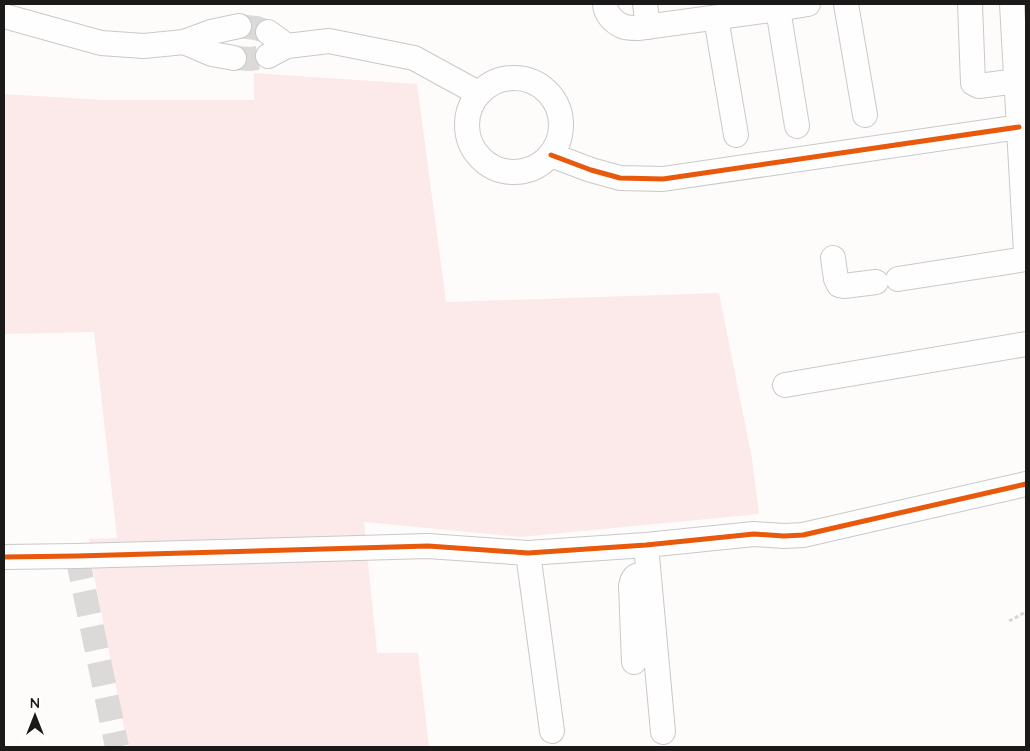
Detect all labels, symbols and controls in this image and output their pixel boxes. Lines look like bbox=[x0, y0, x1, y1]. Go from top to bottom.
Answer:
north arrow bbox=[10, 691, 60, 741]
text: N bbox=[30, 694, 40, 712]

